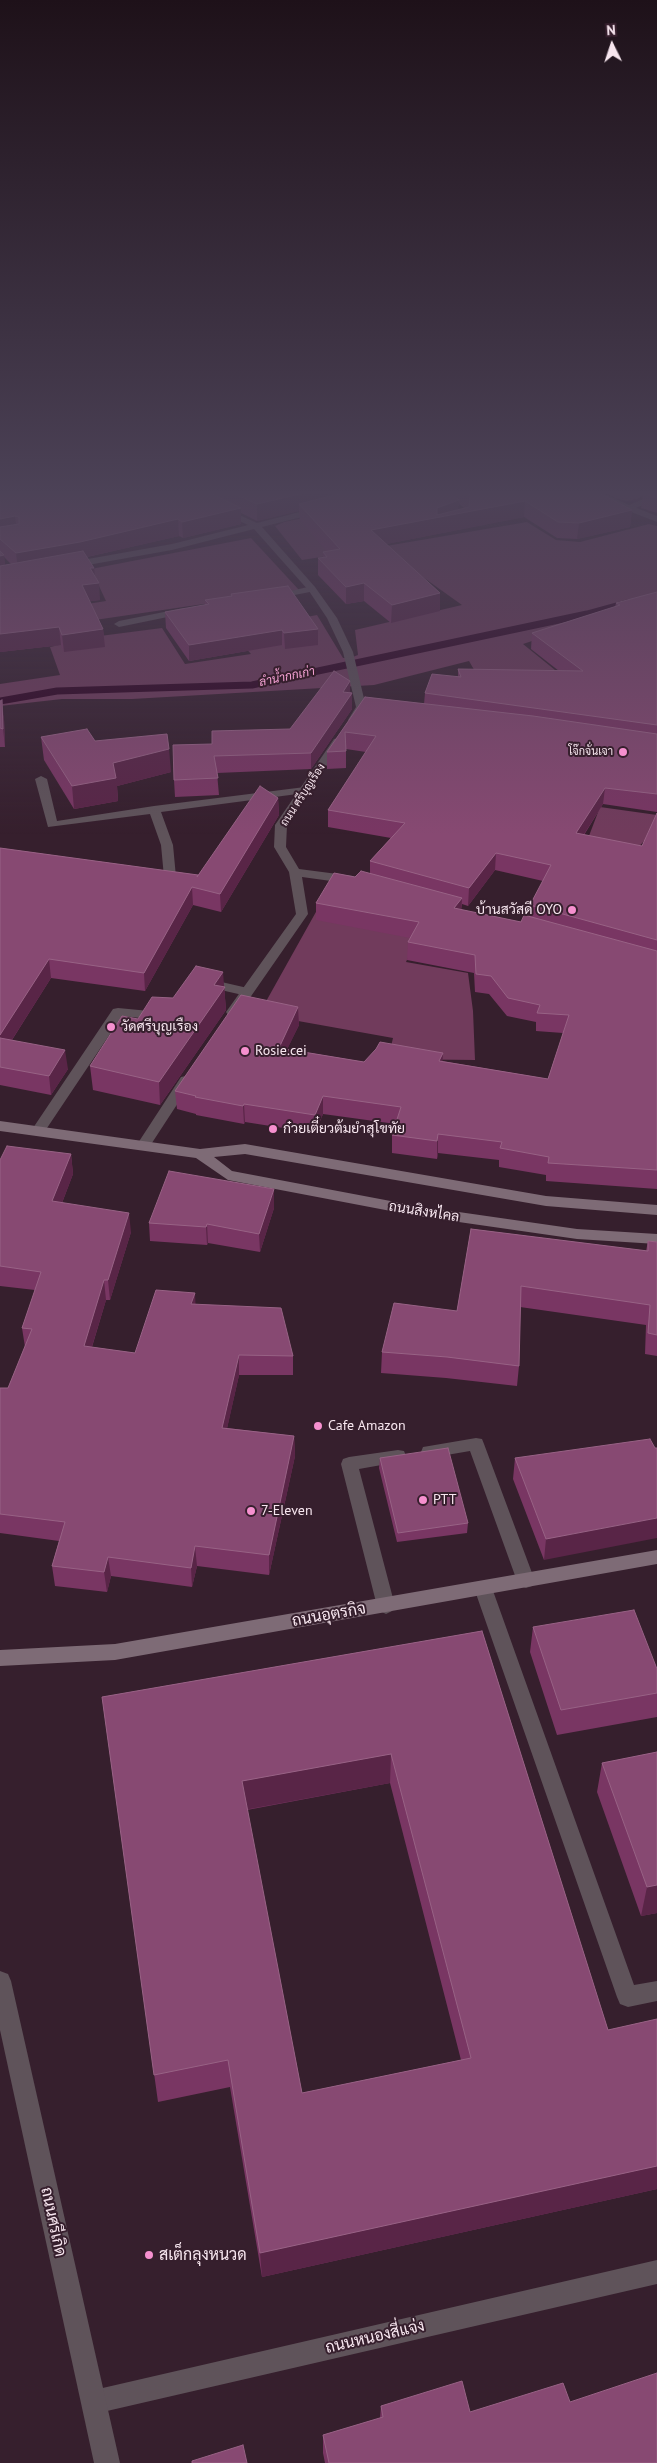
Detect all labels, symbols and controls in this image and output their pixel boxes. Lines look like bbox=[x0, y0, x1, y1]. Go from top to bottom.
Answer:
north arrow bbox=[587, 20, 637, 70]
text: N bbox=[606, 21, 616, 39]
water label: ลำน้ำกกเก่า bbox=[258, 664, 316, 690]
place label: โจ๊กจั่นเจา bbox=[568, 745, 613, 759]
marker: โจ๊กจั่นเจา bbox=[617, 746, 629, 758]
street label: ถนน ศรีบุญเรือง bbox=[278, 761, 328, 829]
place label: บ้านสวัสดี OYO bbox=[476, 902, 562, 918]
marker: บ้านสวัสดี OYO bbox=[566, 904, 578, 916]
place label: วัดศรีบุญเรือง bbox=[121, 1019, 198, 1035]
marker: วัดศรีบุญเรือง bbox=[105, 1021, 117, 1033]
place label: Rosie.cei bbox=[255, 1043, 307, 1059]
marker: Rosie.cei bbox=[239, 1045, 251, 1057]
place label: ก๋วยเตี๋ยวต้มยำสุโขทัย bbox=[283, 1121, 405, 1137]
marker: ก๋วยเตี๋ยวต้มยำสุโขทัย bbox=[267, 1123, 279, 1135]
street label: ถนนสิงหไคล bbox=[387, 1198, 461, 1226]
place label: Cafe Amazon bbox=[328, 1418, 406, 1434]
marker: Cafe Amazon bbox=[312, 1420, 324, 1432]
place label: PTT bbox=[433, 1492, 456, 1508]
marker: PTT bbox=[417, 1494, 429, 1506]
place label: 7-Eleven bbox=[261, 1503, 313, 1519]
marker: 7-Eleven bbox=[245, 1505, 257, 1517]
street label: ถนนอุตรกิจ bbox=[291, 1599, 367, 1631]
street label: ถนนศรีเกิด bbox=[36, 2185, 70, 2259]
place label: สเต็กลุงหนวด bbox=[159, 2245, 247, 2265]
marker: สเต็กลุงหนวด bbox=[143, 2249, 155, 2261]
street label: ถนนหนองสี่แจ่ง bbox=[323, 2316, 427, 2358]

